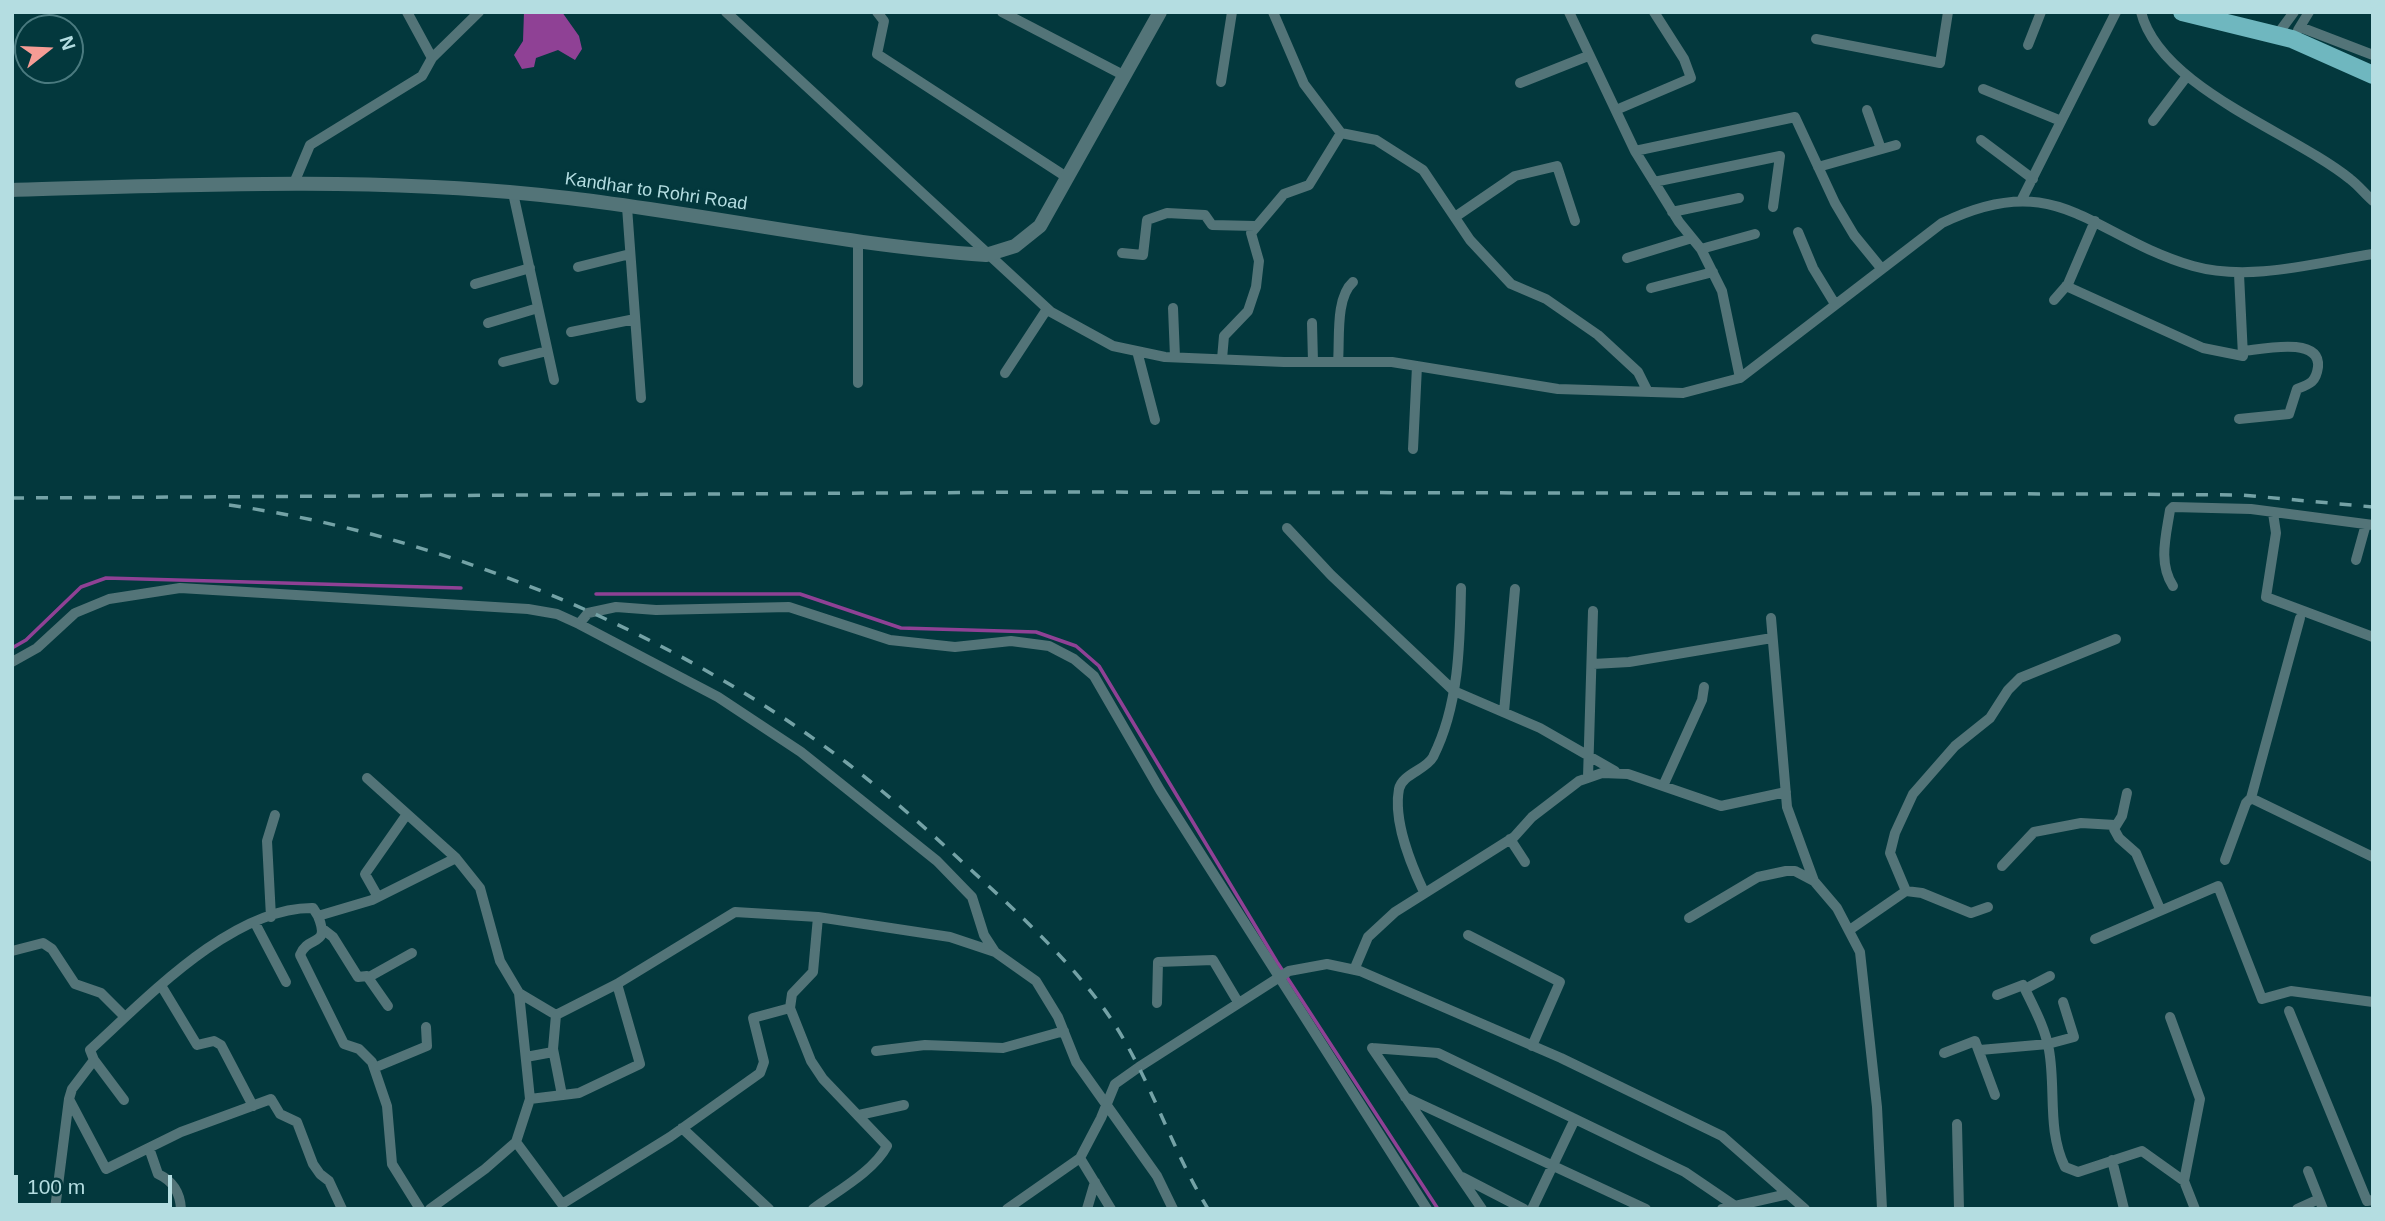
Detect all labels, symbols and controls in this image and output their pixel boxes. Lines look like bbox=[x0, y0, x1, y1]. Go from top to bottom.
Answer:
north arrow bbox=[14, 14, 84, 84]
text: N bbox=[55, 33, 80, 53]
street label: Kandhar to Rohri Road bbox=[563, 168, 749, 216]
scale bar bbox=[18, 1162, 175, 1206]
text: 100 m bbox=[27, 1175, 85, 1198]

